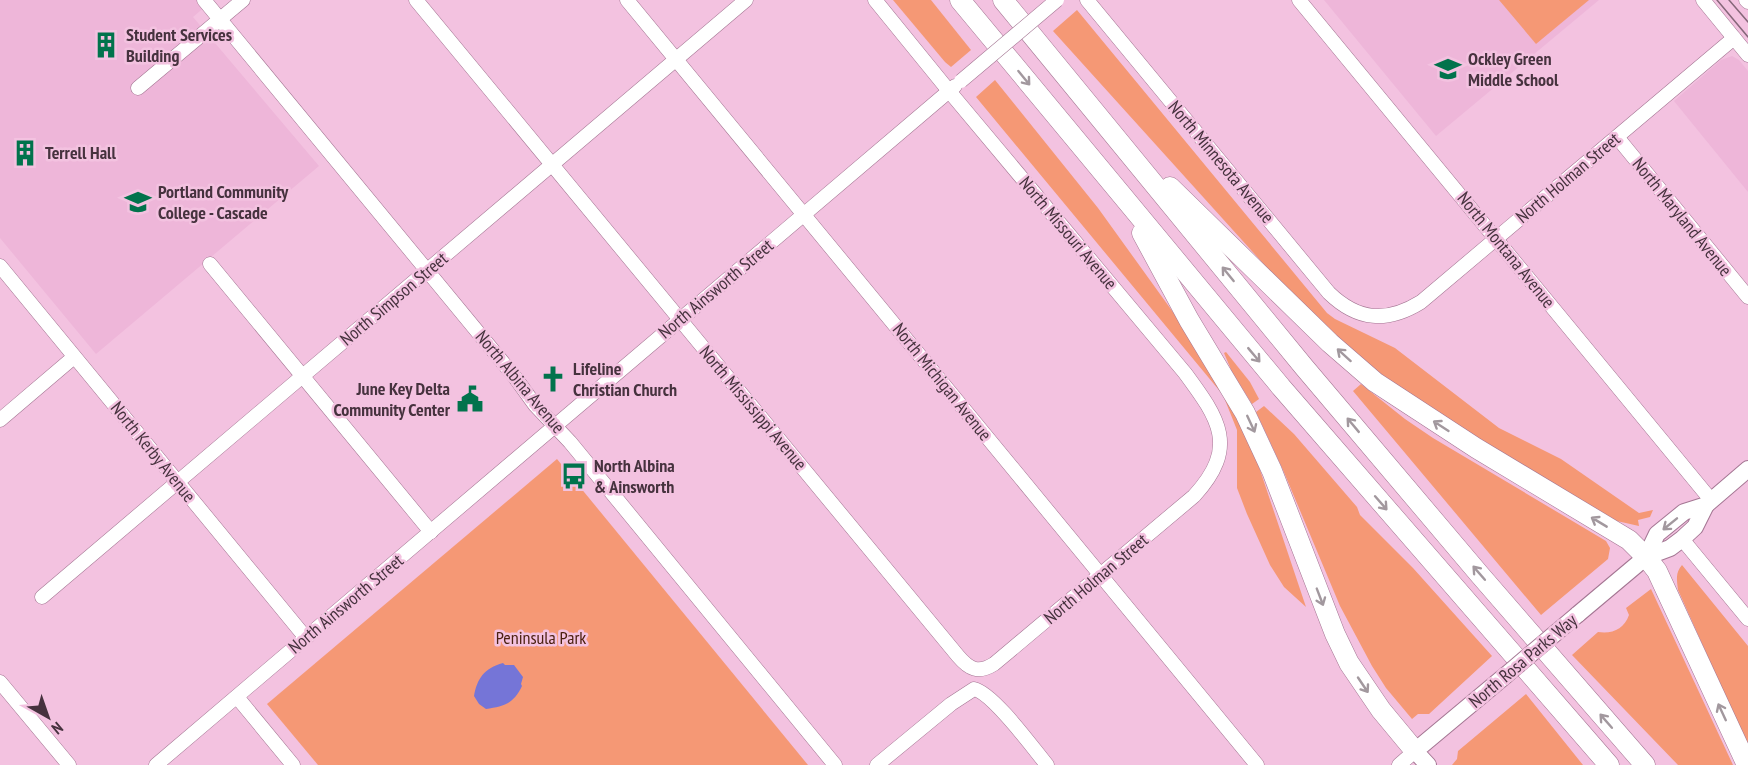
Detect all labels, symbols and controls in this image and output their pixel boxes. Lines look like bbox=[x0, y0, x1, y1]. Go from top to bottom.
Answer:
place label: Student Services Building bbox=[126, 23, 232, 67]
building icon: Student Services Building bbox=[91, 30, 121, 60]
place label: Ockley Green Middle School bbox=[1468, 47, 1559, 91]
school or university icon: Ockley Green Middle School bbox=[1433, 54, 1463, 84]
one-way arrow bbox=[1018, 69, 1031, 85]
street label: North Minnesota Avenue bbox=[1163, 96, 1279, 228]
street label: North Holman Street bbox=[1511, 127, 1625, 228]
building icon: Terrell Hall bbox=[10, 138, 40, 168]
place label: Terrell Hall bbox=[45, 141, 116, 164]
street label: North Maryland Avenue bbox=[1628, 153, 1737, 281]
street label: North Missouri Avenue bbox=[1014, 172, 1122, 294]
place label: Portland Community College - Cascade bbox=[158, 180, 289, 224]
school or university icon: Portland Community College - Cascade bbox=[123, 187, 153, 217]
street label: North Montana Avenue bbox=[1453, 187, 1560, 312]
street label: North Ainsworth Street bbox=[654, 234, 778, 343]
street label: North Simpson Street bbox=[335, 247, 452, 350]
one-way arrow bbox=[1222, 267, 1235, 283]
street label: North Michigan Avenue bbox=[888, 318, 997, 445]
street label: North Albina Avenue bbox=[471, 325, 570, 438]
street label: North Mississippi Avenue bbox=[695, 341, 812, 475]
one-way arrow bbox=[1247, 346, 1260, 362]
one-way arrow bbox=[1337, 348, 1352, 362]
place label: Lifeline Christian Church bbox=[573, 357, 677, 401]
church icon: Lifeline Christian Church bbox=[538, 364, 568, 394]
place label: June Key Delta Community Center bbox=[334, 377, 451, 421]
public building icon: June Key Delta Community Center bbox=[455, 384, 485, 414]
street label: North Kerby Avenue bbox=[106, 397, 201, 507]
one-way arrow bbox=[1245, 415, 1257, 433]
one-way arrow bbox=[1347, 417, 1360, 433]
one-way arrow bbox=[1433, 420, 1450, 432]
place label: North Albina & Ainsworth bbox=[594, 454, 675, 498]
bus stop icon: North Albina & Ainsworth bbox=[559, 461, 589, 491]
one-way arrow bbox=[1374, 495, 1388, 510]
one-way arrow bbox=[1591, 516, 1608, 528]
one-way arrow bbox=[1662, 517, 1678, 530]
street label: North Holman Street bbox=[1039, 528, 1153, 629]
street label: North Ainsworth Street bbox=[284, 549, 408, 658]
one-way arrow bbox=[1472, 566, 1486, 581]
one-way arrow bbox=[1316, 587, 1327, 605]
street label: North Rosa Parks Way bbox=[1464, 609, 1582, 713]
park label: Peninsula Park bbox=[496, 626, 586, 649]
one-way arrow bbox=[1357, 676, 1369, 693]
north arrow bbox=[18, 687, 78, 747]
one-way arrow bbox=[1716, 703, 1728, 721]
one-way arrow bbox=[1599, 714, 1613, 729]
text: N bbox=[48, 718, 67, 739]

